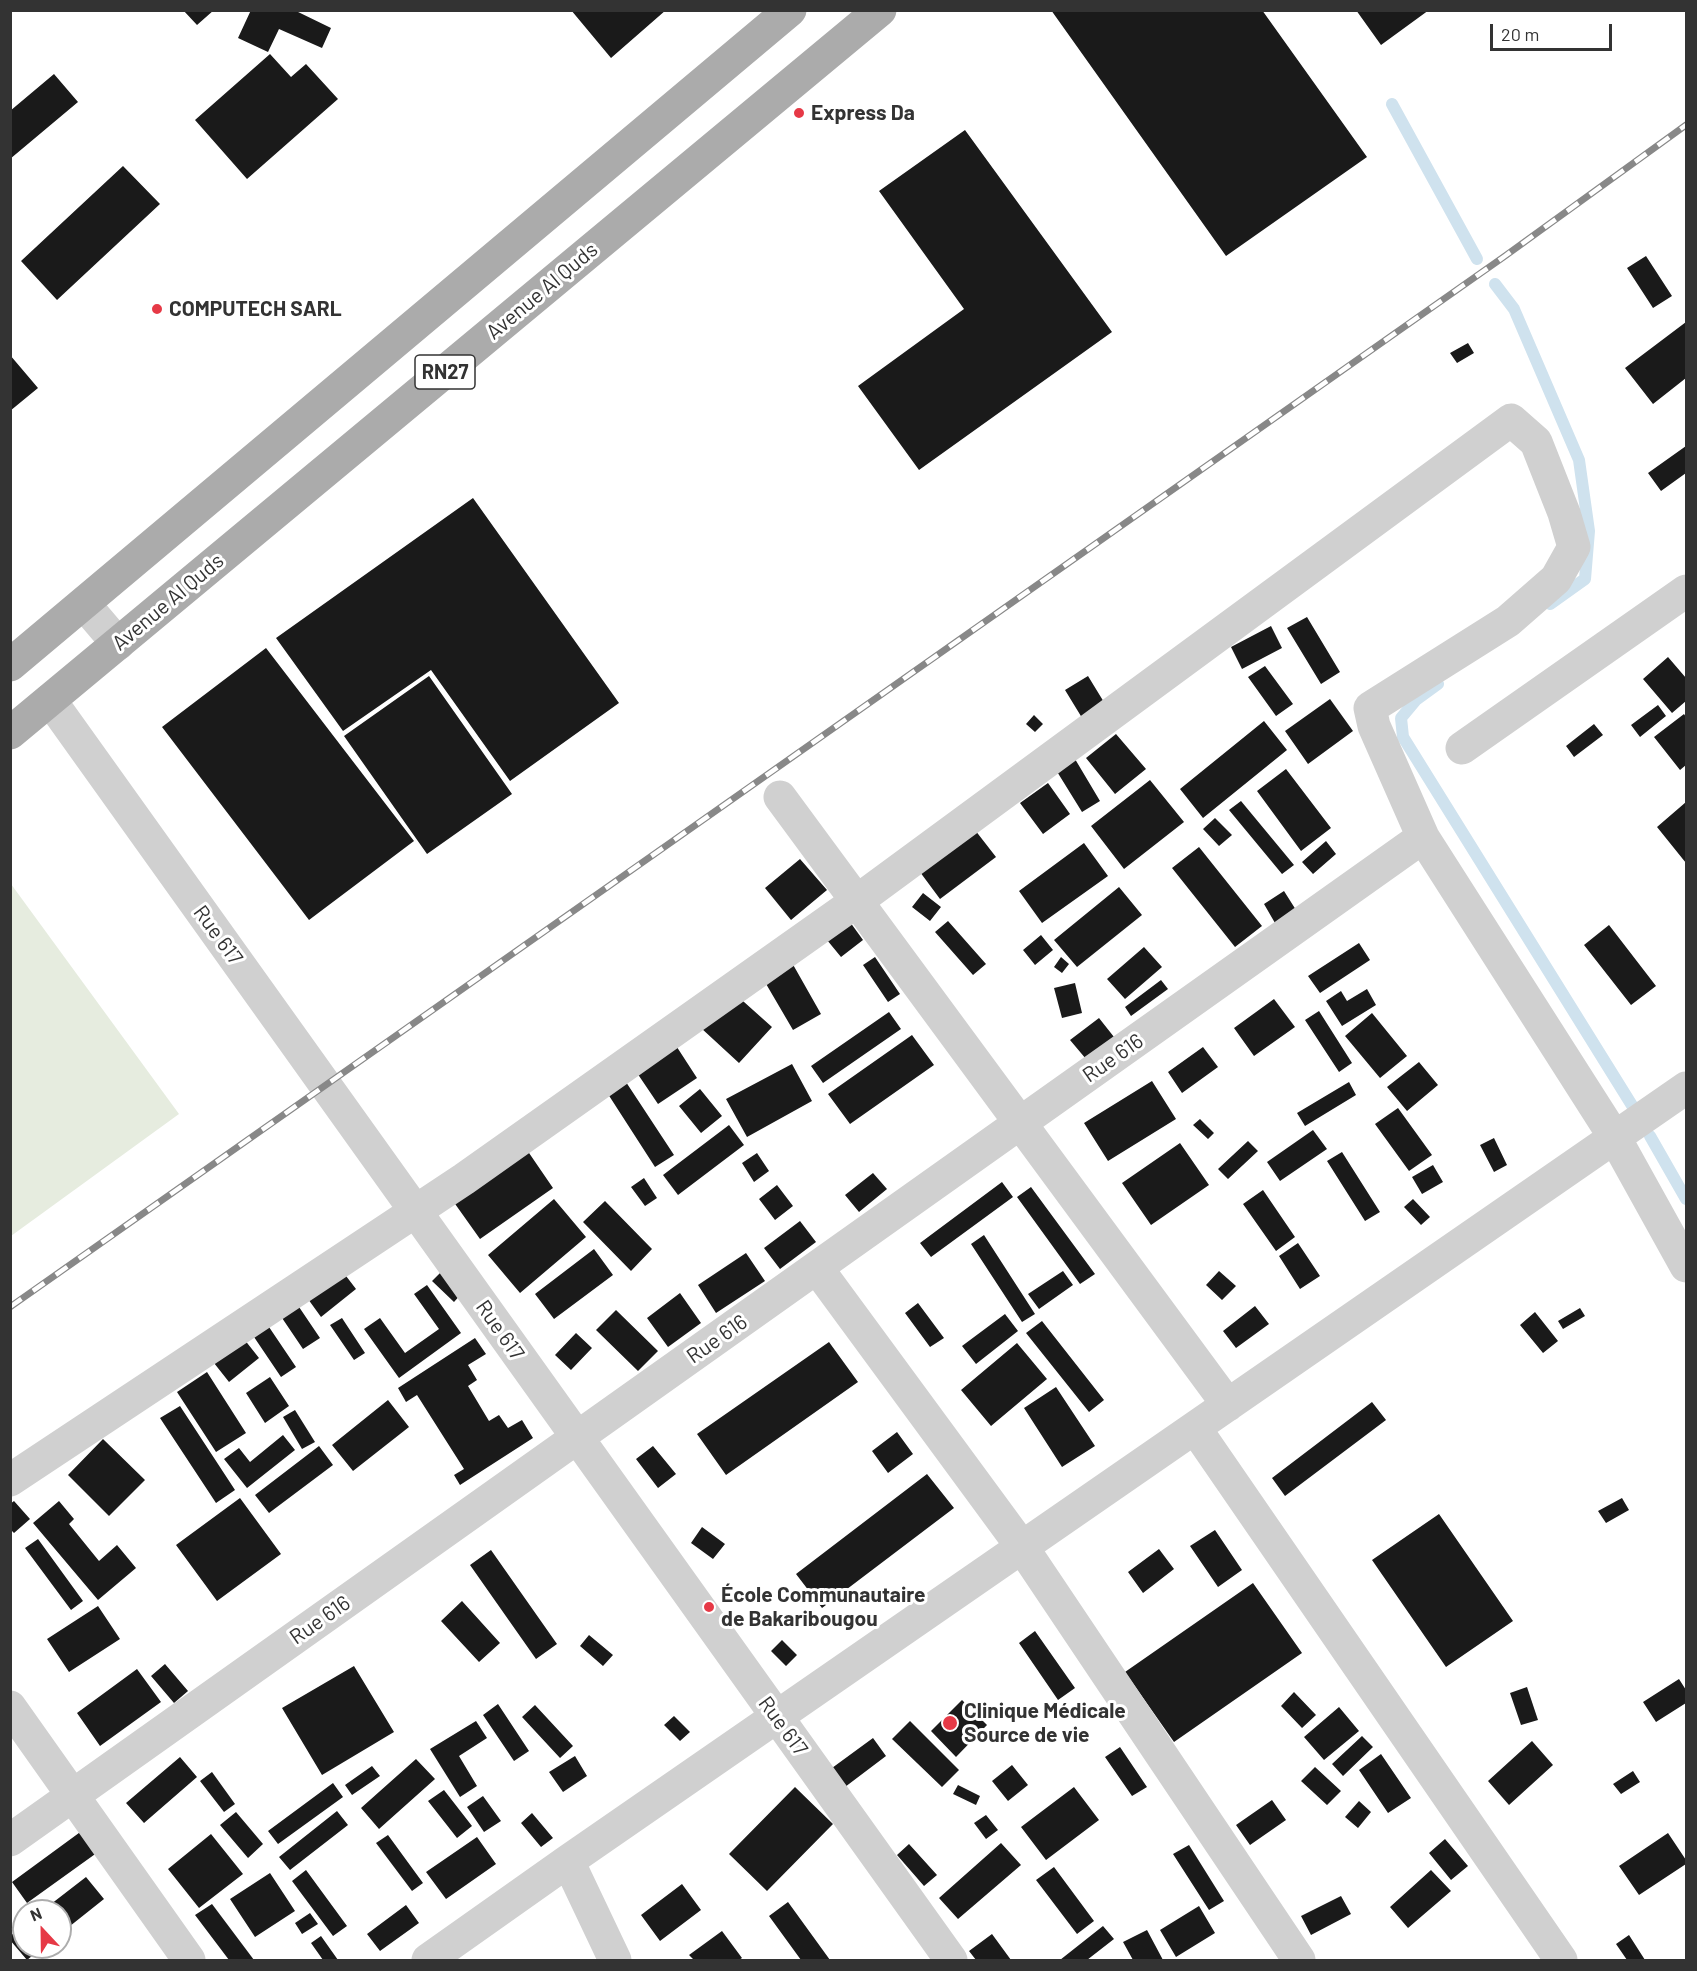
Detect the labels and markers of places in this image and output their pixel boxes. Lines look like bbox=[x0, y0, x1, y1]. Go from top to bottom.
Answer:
place label: Express Da bbox=[811, 100, 915, 126]
marker: Express Da bbox=[792, 106, 806, 120]
place label: COMPUTECH SARL bbox=[169, 296, 342, 322]
marker: COMPUTECH SARL bbox=[150, 302, 164, 316]
place label: École Communautaire de Bakaribougou bbox=[721, 1582, 926, 1632]
marker: École Communautaire de Bakaribougou bbox=[702, 1600, 716, 1614]
place label: Clinique Médicale Source de vie bbox=[964, 1698, 1126, 1748]
marker: Clinique Médicale Source de vie bbox=[941, 1714, 959, 1732]

